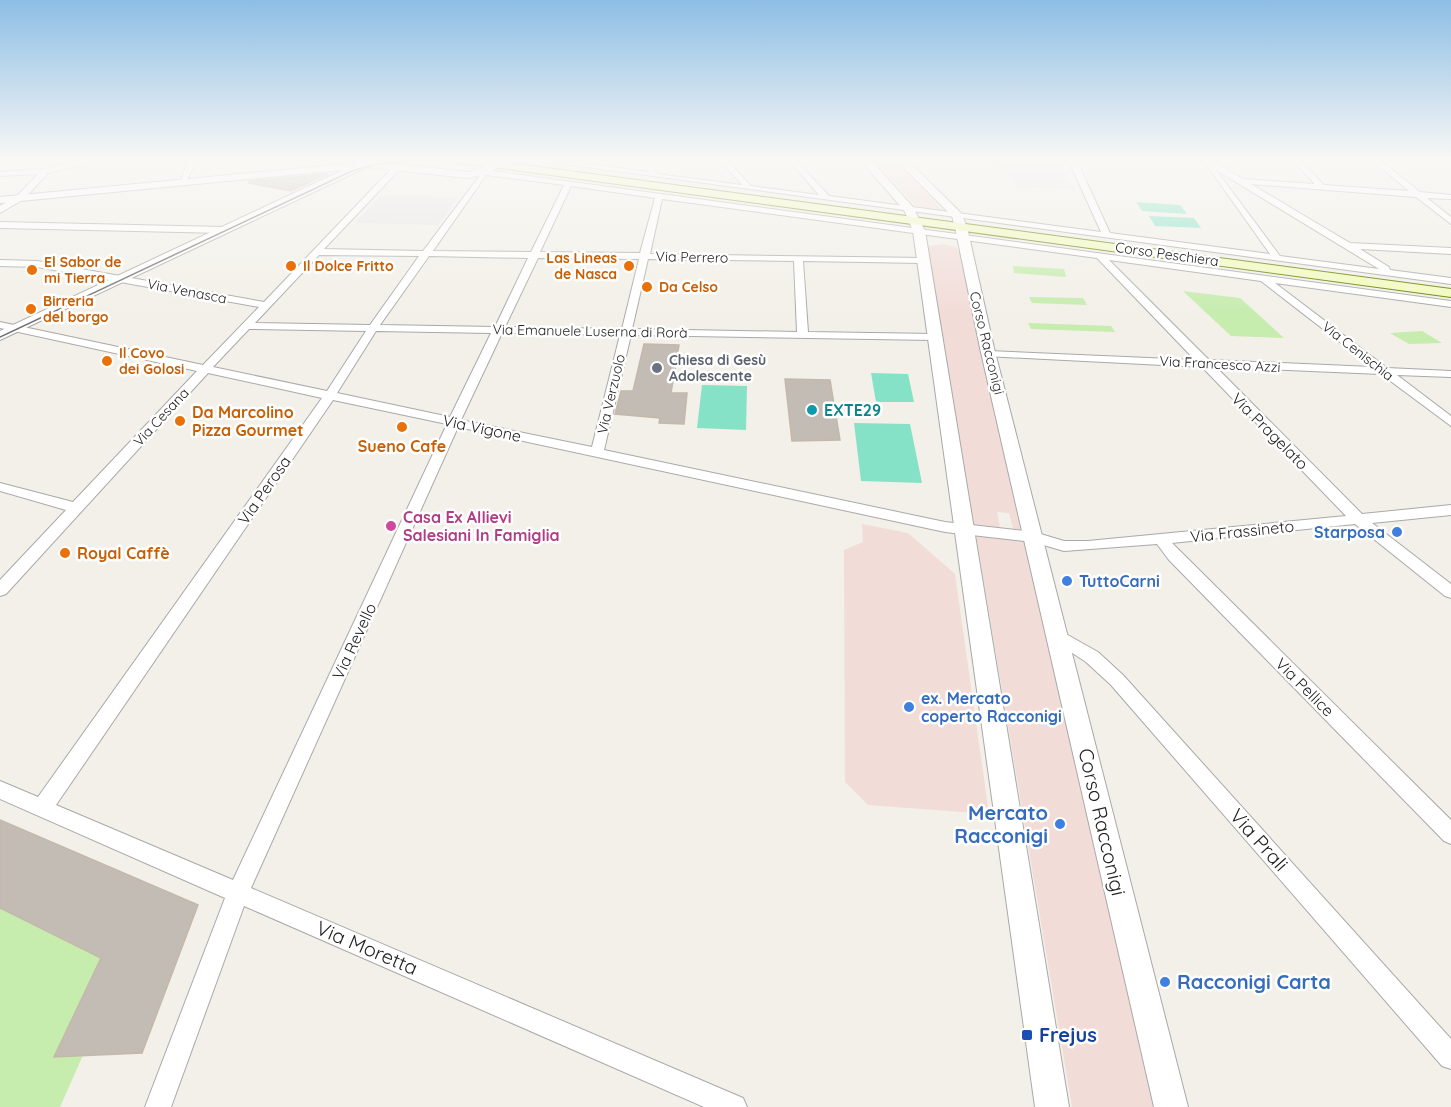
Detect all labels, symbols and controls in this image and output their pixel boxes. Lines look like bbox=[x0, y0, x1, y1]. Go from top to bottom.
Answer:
street label: Corso Peschiera bbox=[1114, 238, 1220, 270]
street label: Via Perrero bbox=[656, 247, 728, 267]
place label: Las Lineas de Nasca bbox=[546, 249, 617, 283]
place label: El Sabor de mi Tierra bbox=[44, 253, 121, 287]
place label: Il Dolce Fritto bbox=[303, 257, 394, 275]
marker: Il Dolce Fritto bbox=[284, 259, 298, 273]
marker: Las Lineas de Nasca bbox=[622, 259, 636, 273]
marker: El Sabor de mi Tierra bbox=[25, 263, 39, 277]
street label: Via Venasca bbox=[146, 274, 228, 308]
place label: Da Celso bbox=[659, 278, 718, 296]
marker: Da Celso bbox=[640, 280, 654, 294]
street label: Corso Racconigi bbox=[966, 290, 1008, 396]
place label: Birreria del borgo bbox=[43, 292, 109, 326]
marker: Birreria del borgo bbox=[24, 302, 38, 316]
street label: Via Cenischia bbox=[1319, 317, 1397, 385]
street label: Via Emanuele Luserna di Rorà bbox=[492, 320, 688, 342]
place label: Il Covo dei Golosi bbox=[119, 344, 184, 378]
place label: Chiesa di Gesù Adolescente bbox=[669, 351, 766, 385]
street label: Via Verzuolo bbox=[593, 352, 629, 436]
street label: Via Francesco Azzi bbox=[1159, 352, 1281, 376]
marker: Il Covo dei Golosi bbox=[100, 354, 114, 368]
marker: Chiesa di Gesù Adolescente bbox=[650, 361, 664, 375]
street label: Via Cesana bbox=[129, 384, 193, 450]
street label: Via Pragelato bbox=[1227, 388, 1313, 474]
place label: EXTE29 bbox=[824, 400, 881, 420]
place label: Da Marcolino Pizza Gourmet bbox=[192, 402, 304, 440]
marker: EXTE29 bbox=[805, 403, 819, 417]
street label: Via Vigone bbox=[441, 410, 523, 446]
marker: Da Marcolino Pizza Gourmet bbox=[173, 414, 187, 428]
marker: Sueno Cafe bbox=[395, 420, 409, 434]
place label: Sueno Cafe bbox=[358, 436, 446, 456]
street label: Via Perosa bbox=[233, 452, 295, 528]
place label: Casa Ex Allievi Salesiani In Famiglia bbox=[403, 507, 560, 545]
street label: Via Frassineto bbox=[1189, 516, 1295, 546]
marker: Casa Ex Allievi Salesiani In Famiglia bbox=[384, 519, 398, 533]
place label: Starposa bbox=[1314, 522, 1385, 542]
marker: Starposa bbox=[1390, 525, 1404, 539]
place label: Royal Caffè bbox=[77, 543, 170, 563]
marker: Royal Caffè bbox=[58, 546, 72, 560]
place label: TuttoCarni bbox=[1079, 571, 1160, 591]
marker: TuttoCarni bbox=[1060, 574, 1074, 588]
street label: Via Revello bbox=[328, 600, 380, 682]
street label: Via Pellice bbox=[1272, 654, 1338, 720]
place label: ex. Mercato coperto Racconigi bbox=[921, 688, 1062, 726]
marker: ex. Mercato coperto Racconigi bbox=[902, 700, 916, 714]
street label: Corso Racconigi bbox=[1073, 746, 1132, 898]
place label: Mercato Racconigi bbox=[954, 800, 1048, 848]
street label: Via Prali bbox=[1225, 803, 1294, 876]
marker: Mercato Racconigi bbox=[1053, 817, 1067, 831]
street label: Via Moretta bbox=[313, 915, 422, 980]
place label: Racconigi Carta bbox=[1177, 969, 1331, 994]
marker: Racconigi Carta bbox=[1158, 975, 1172, 989]
place label: Frejus bbox=[1039, 1022, 1097, 1047]
marker: Frejus bbox=[1020, 1028, 1034, 1042]

